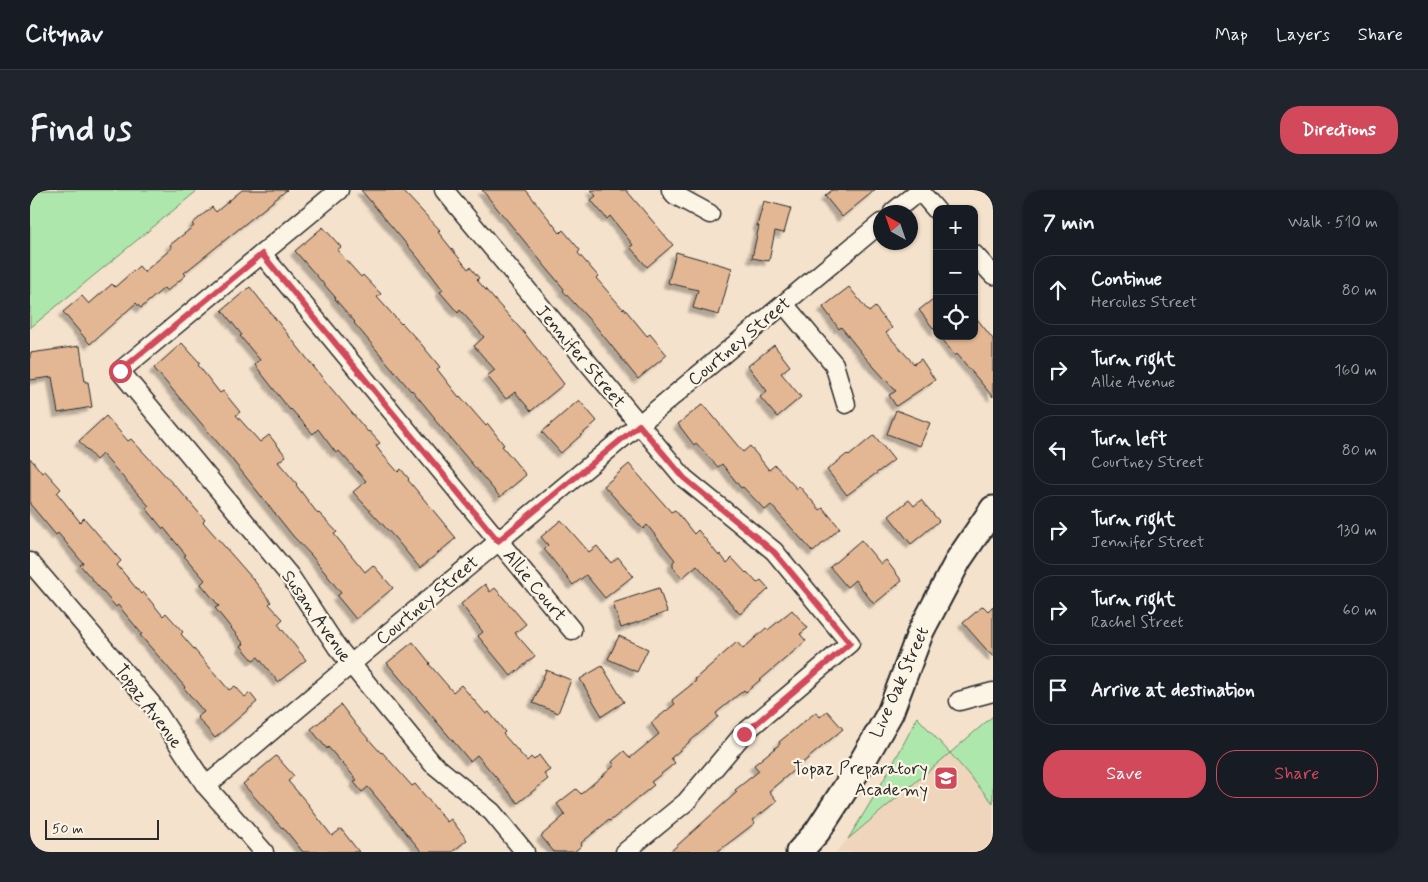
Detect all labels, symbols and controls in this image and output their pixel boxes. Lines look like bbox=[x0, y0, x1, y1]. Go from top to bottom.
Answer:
text: Citynav bbox=[25, 19, 103, 50]
text: Map bbox=[1215, 23, 1248, 47]
text: Layers bbox=[1276, 23, 1330, 47]
text: Share bbox=[1358, 23, 1403, 47]
button: Directions bbox=[1280, 106, 1398, 154]
text: Find us bbox=[30, 107, 132, 153]
north arrow bbox=[873, 205, 918, 250]
map controls bbox=[933, 205, 978, 340]
button: + bbox=[933, 205, 978, 250]
text: 7 min bbox=[1043, 209, 1095, 237]
text: Walk · 510 m bbox=[1288, 212, 1378, 233]
button: − bbox=[933, 250, 978, 295]
text: Continue bbox=[1091, 267, 1162, 292]
icon: ahead bbox=[1044, 276, 1072, 304]
text: 80 m bbox=[1342, 280, 1377, 301]
street label: Courtney Street bbox=[683, 292, 796, 392]
text: Hercules Street bbox=[1091, 292, 1197, 313]
button: locate bbox=[933, 295, 978, 340]
street label: Jennifer Street bbox=[530, 300, 631, 413]
text: Turn right bbox=[1091, 347, 1175, 372]
icon: right bbox=[1044, 356, 1072, 384]
route start bbox=[109, 360, 132, 383]
text: 160 m bbox=[1334, 360, 1377, 381]
text: Allie Avenue bbox=[1091, 372, 1175, 393]
text: Turn left bbox=[1091, 427, 1167, 452]
icon: left bbox=[1044, 436, 1072, 464]
text: 80 m bbox=[1342, 440, 1377, 461]
text: Courtney Street bbox=[1091, 452, 1204, 473]
text: Turn right bbox=[1091, 507, 1175, 532]
icon: right bbox=[1044, 516, 1072, 544]
text: 130 m bbox=[1336, 520, 1377, 541]
text: Jennifer Street bbox=[1091, 532, 1205, 553]
street label: Allie Court bbox=[497, 545, 571, 627]
street label: Courtney Street bbox=[371, 551, 484, 651]
street label: Susan Avenue bbox=[276, 566, 357, 668]
text: Turn right bbox=[1091, 587, 1175, 612]
icon: right bbox=[1044, 596, 1072, 624]
text: 60 m bbox=[1343, 600, 1377, 621]
text: Rachel Street bbox=[1091, 612, 1183, 633]
street label: Live Oak Street bbox=[865, 623, 935, 742]
street label: Topaz Avenue bbox=[109, 660, 188, 754]
icon: arrive bbox=[1044, 676, 1072, 704]
text: Arrive at destination bbox=[1091, 678, 1255, 703]
route end bbox=[733, 723, 756, 746]
button: Save bbox=[1043, 750, 1206, 798]
button: Share bbox=[1216, 750, 1378, 798]
place label: Topaz Preparatory Academy bbox=[793, 757, 928, 802]
school or university icon: Topaz Preparatory Academy bbox=[933, 765, 959, 791]
scale bar bbox=[45, 817, 159, 840]
text: 50 m bbox=[52, 820, 83, 838]

